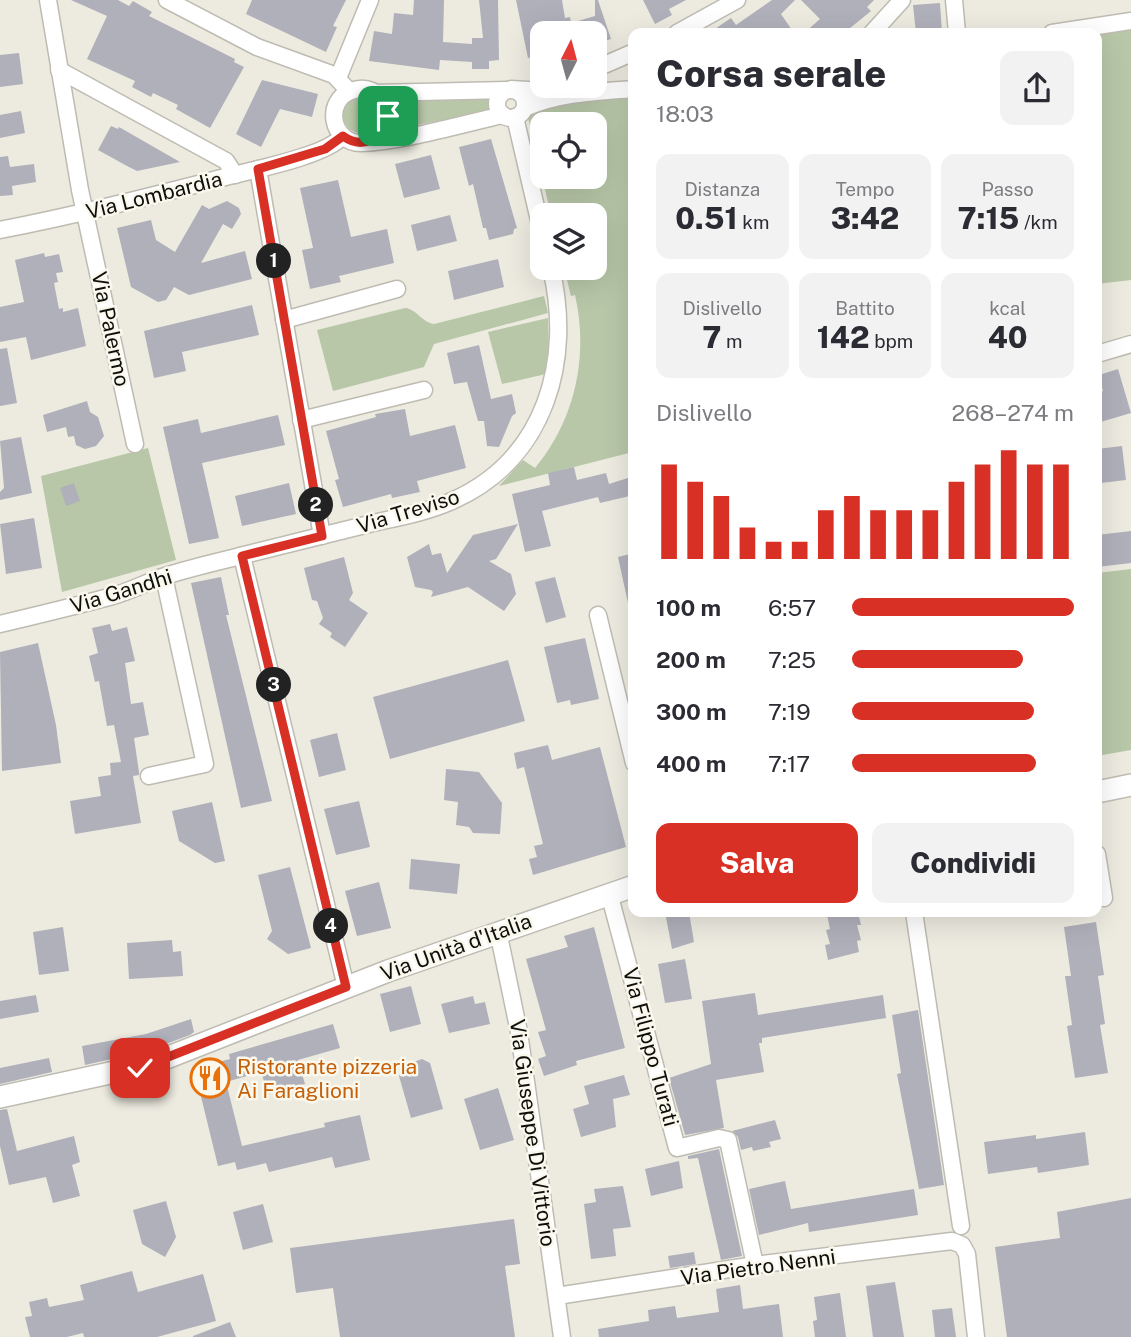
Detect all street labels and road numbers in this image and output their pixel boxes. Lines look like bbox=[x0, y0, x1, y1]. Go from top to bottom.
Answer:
street label: Via Lombardia bbox=[83, 166, 225, 224]
street label: Via Palermo bbox=[87, 269, 135, 389]
street label: Via Treviso bbox=[354, 484, 462, 538]
street label: Via Gandhi bbox=[67, 564, 175, 618]
street label: Via Unità d'Italia bbox=[377, 908, 535, 986]
street label: Via Filippo Turati bbox=[618, 965, 684, 1129]
street label: Via Giuseppe Di Vittorio bbox=[505, 1018, 561, 1248]
street label: Via Pietro Nenni bbox=[679, 1244, 837, 1290]

